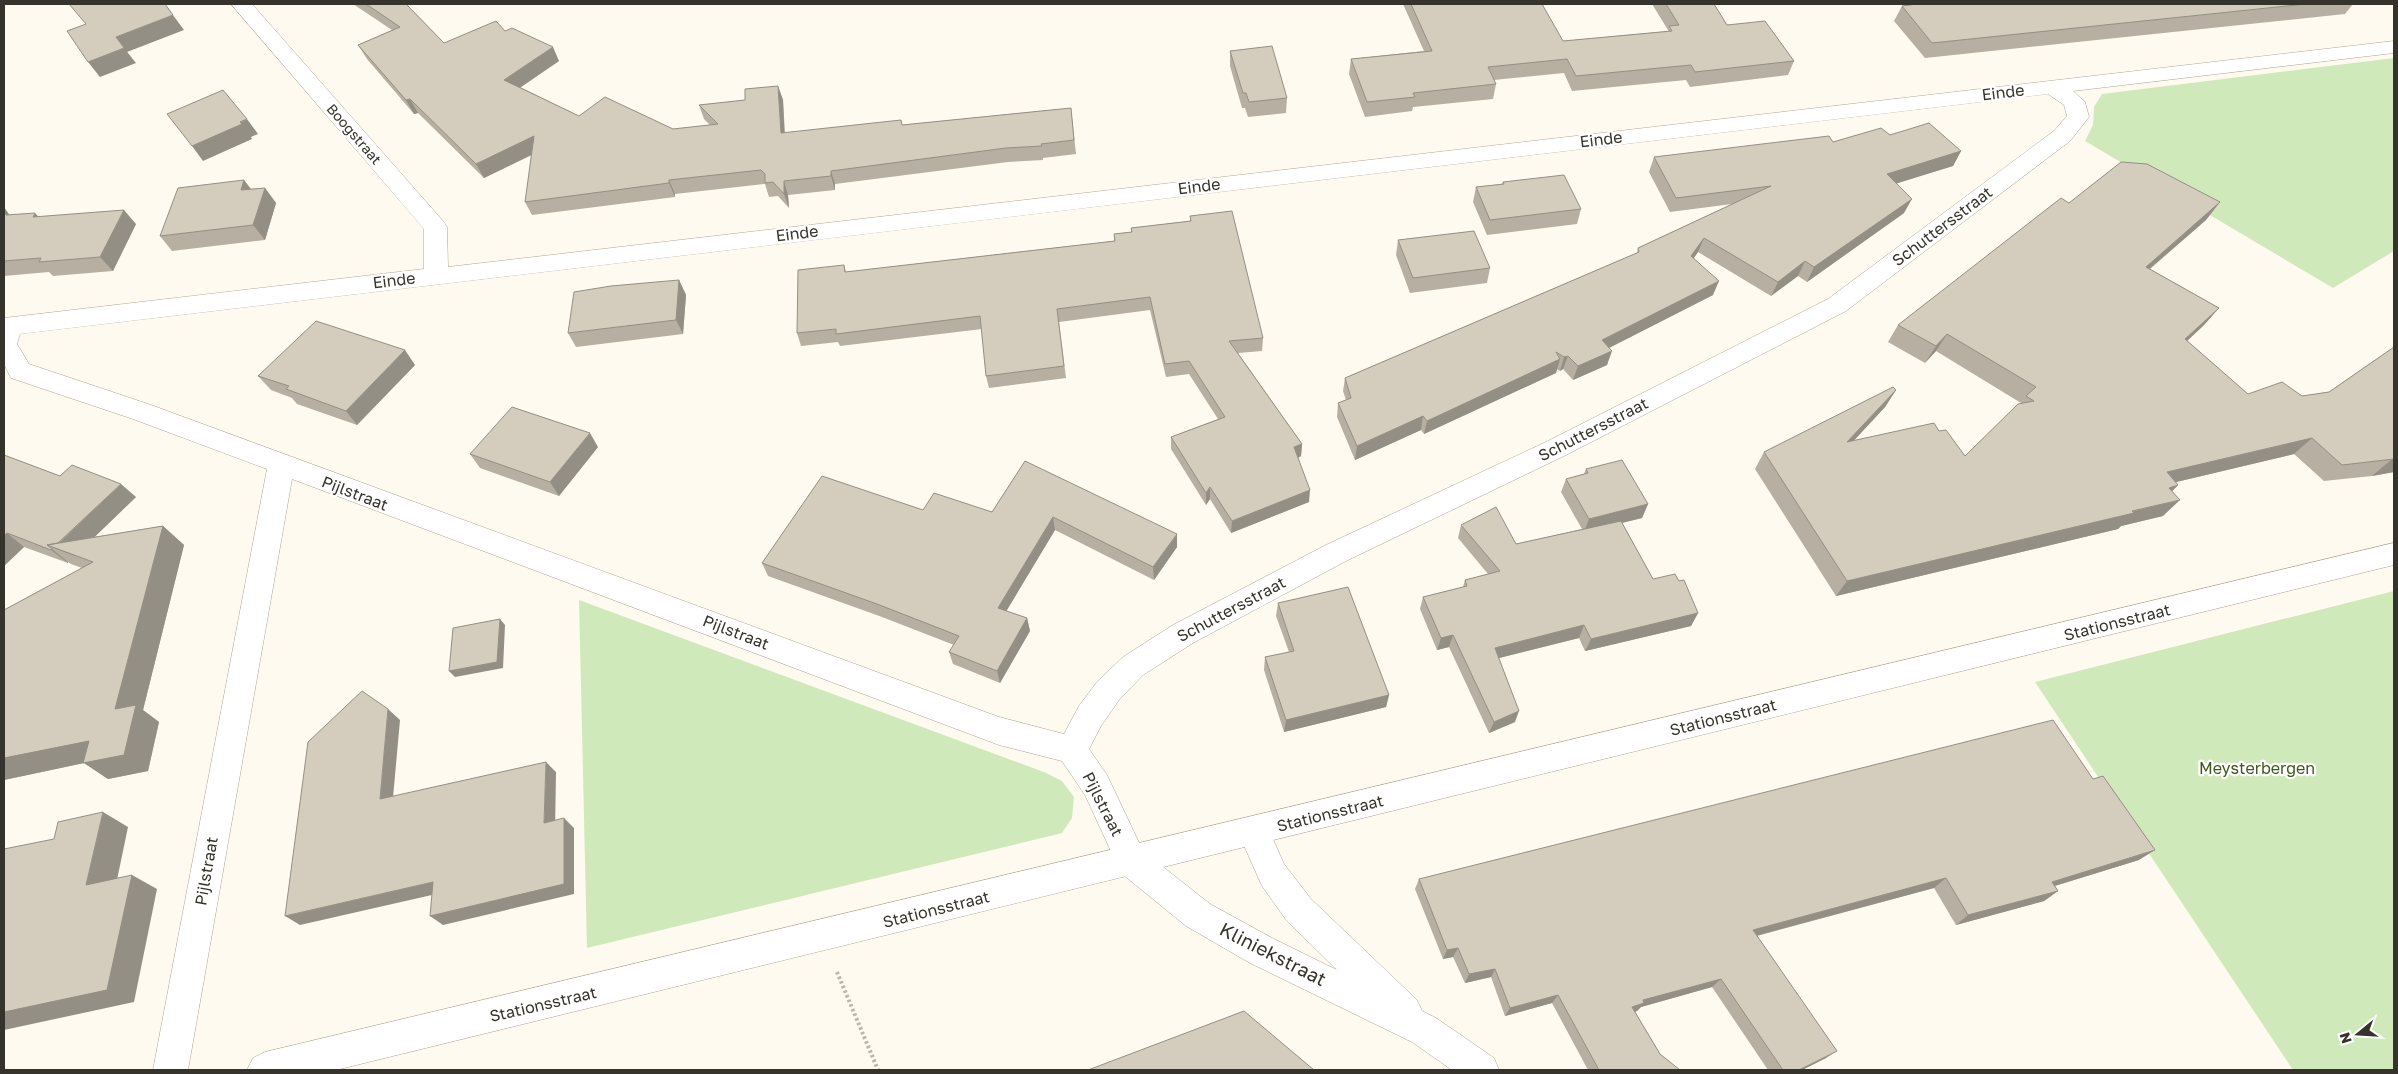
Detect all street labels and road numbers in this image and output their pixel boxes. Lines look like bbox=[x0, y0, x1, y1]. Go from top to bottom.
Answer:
street label: Einde bbox=[1980, 79, 2026, 105]
street label: Boogstraat bbox=[324, 100, 385, 167]
street label: Einde bbox=[1578, 126, 1624, 152]
street label: Einde bbox=[1176, 173, 1222, 199]
street label: Schuttersstraat bbox=[1888, 182, 1996, 270]
street label: Einde bbox=[774, 220, 820, 246]
street label: Einde bbox=[371, 267, 417, 293]
street label: Schuttersstraat bbox=[1535, 393, 1651, 465]
street label: Pijlstraat bbox=[319, 471, 391, 515]
street label: Schuttersstraat bbox=[1173, 572, 1289, 646]
street label: Stationsstraat bbox=[2062, 599, 2172, 645]
street label: Pijlstraat bbox=[700, 610, 772, 654]
street label: Stationsstraat bbox=[1668, 694, 1778, 740]
street label: Pijlstraat bbox=[1078, 769, 1128, 839]
street label: Stationsstraat bbox=[1275, 790, 1385, 836]
street label: Pijlstraat bbox=[190, 835, 222, 907]
street label: Stationsstraat bbox=[881, 886, 991, 932]
street label: Kliniekstraat bbox=[1216, 917, 1330, 990]
street label: Stationsstraat bbox=[488, 982, 598, 1026]

